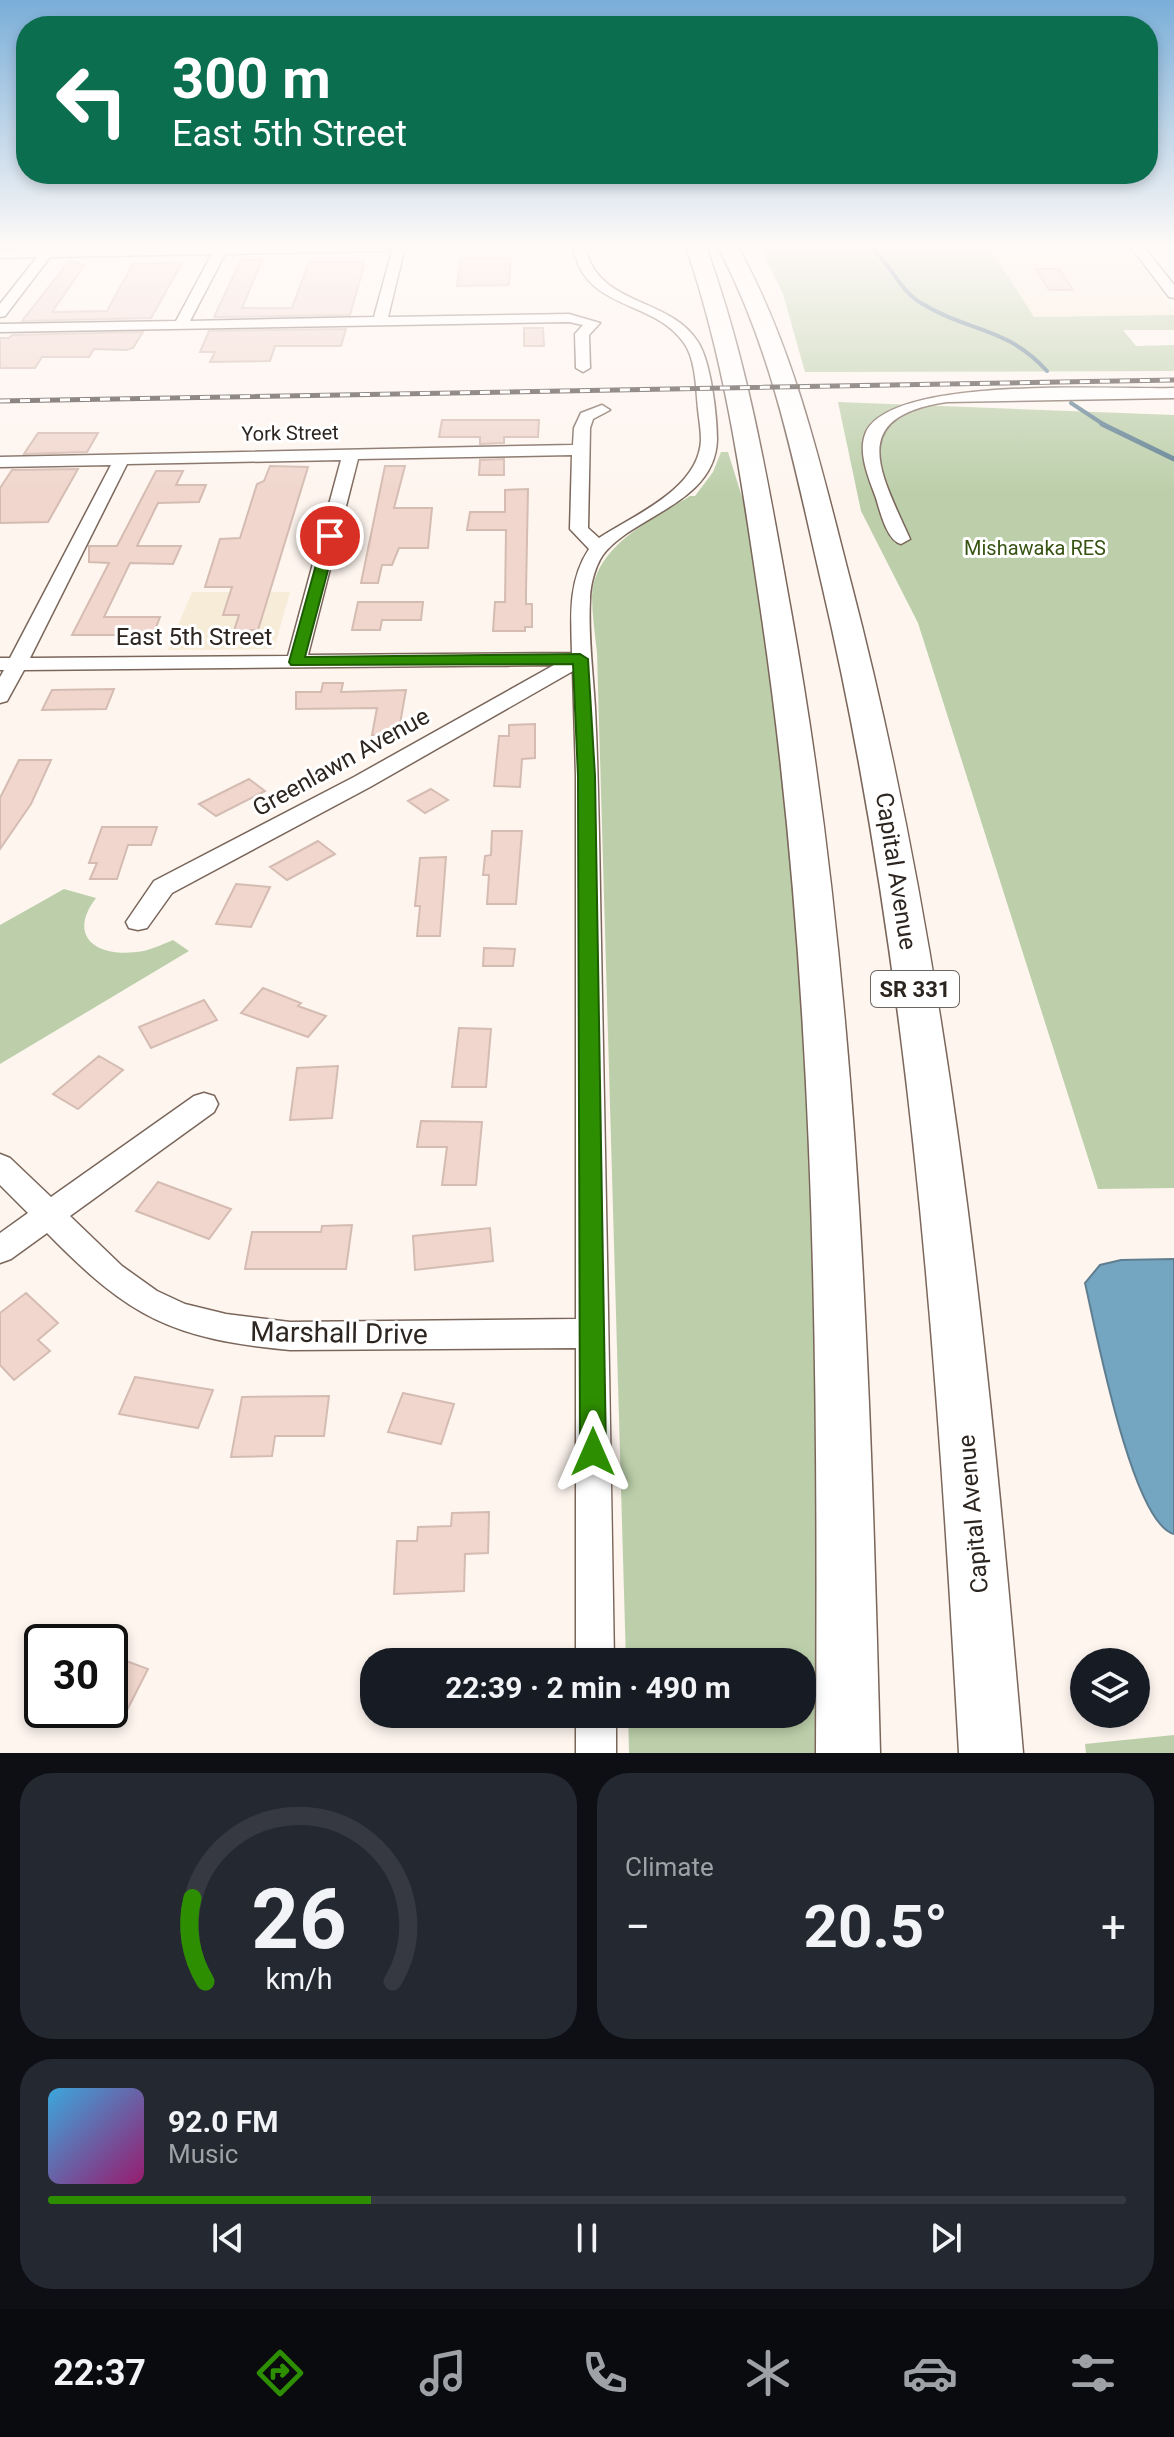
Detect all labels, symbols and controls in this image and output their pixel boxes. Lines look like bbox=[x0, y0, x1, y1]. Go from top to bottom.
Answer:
text: 300 m bbox=[172, 46, 331, 112]
icon: left bbox=[40, 48, 144, 152]
text: East 5th Street bbox=[172, 113, 407, 155]
street label: York Street bbox=[241, 420, 339, 446]
pin bbox=[296, 502, 364, 570]
icon: arrive bbox=[308, 514, 352, 558]
park label: Mishawaka RES bbox=[964, 536, 1106, 560]
street label: East 5th Street bbox=[116, 623, 273, 651]
street label: Greenlawn Avenue bbox=[248, 702, 434, 822]
street label: Capital Avenue bbox=[870, 790, 922, 952]
road number: SR 331 bbox=[871, 971, 959, 1007]
street label: Marshall Drive bbox=[250, 1315, 428, 1351]
position arrow bbox=[551, 1410, 635, 1494]
street label: Capital Avenue bbox=[952, 1433, 994, 1595]
speed limit sign: 30 bbox=[24, 1624, 128, 1728]
map controls bbox=[1070, 1648, 1150, 1728]
button: layers bbox=[1070, 1648, 1150, 1728]
text: 22:39 · 2 min · 490 m bbox=[445, 1670, 731, 1705]
text: Climate bbox=[625, 1852, 714, 1882]
text: 26 bbox=[251, 1871, 346, 1968]
text: 20.5° bbox=[804, 1891, 948, 1962]
text: − bbox=[625, 1901, 650, 1953]
text: + bbox=[1101, 1901, 1126, 1953]
text: km/h bbox=[265, 1962, 332, 1996]
text: 92.0 FM bbox=[168, 2104, 279, 2139]
text: Music bbox=[168, 2139, 238, 2169]
icon: previous bbox=[206, 2216, 250, 2260]
icon: pause bbox=[565, 2216, 609, 2260]
icon: next bbox=[924, 2216, 968, 2260]
icon: directions bbox=[252, 2345, 308, 2401]
icon: music bbox=[415, 2345, 471, 2401]
icon: phone bbox=[577, 2345, 633, 2401]
icon: climate bbox=[740, 2345, 796, 2401]
icon: car bbox=[902, 2345, 958, 2401]
icon: filters bbox=[1065, 2345, 1121, 2401]
text: 22:37 bbox=[53, 2352, 146, 2394]

